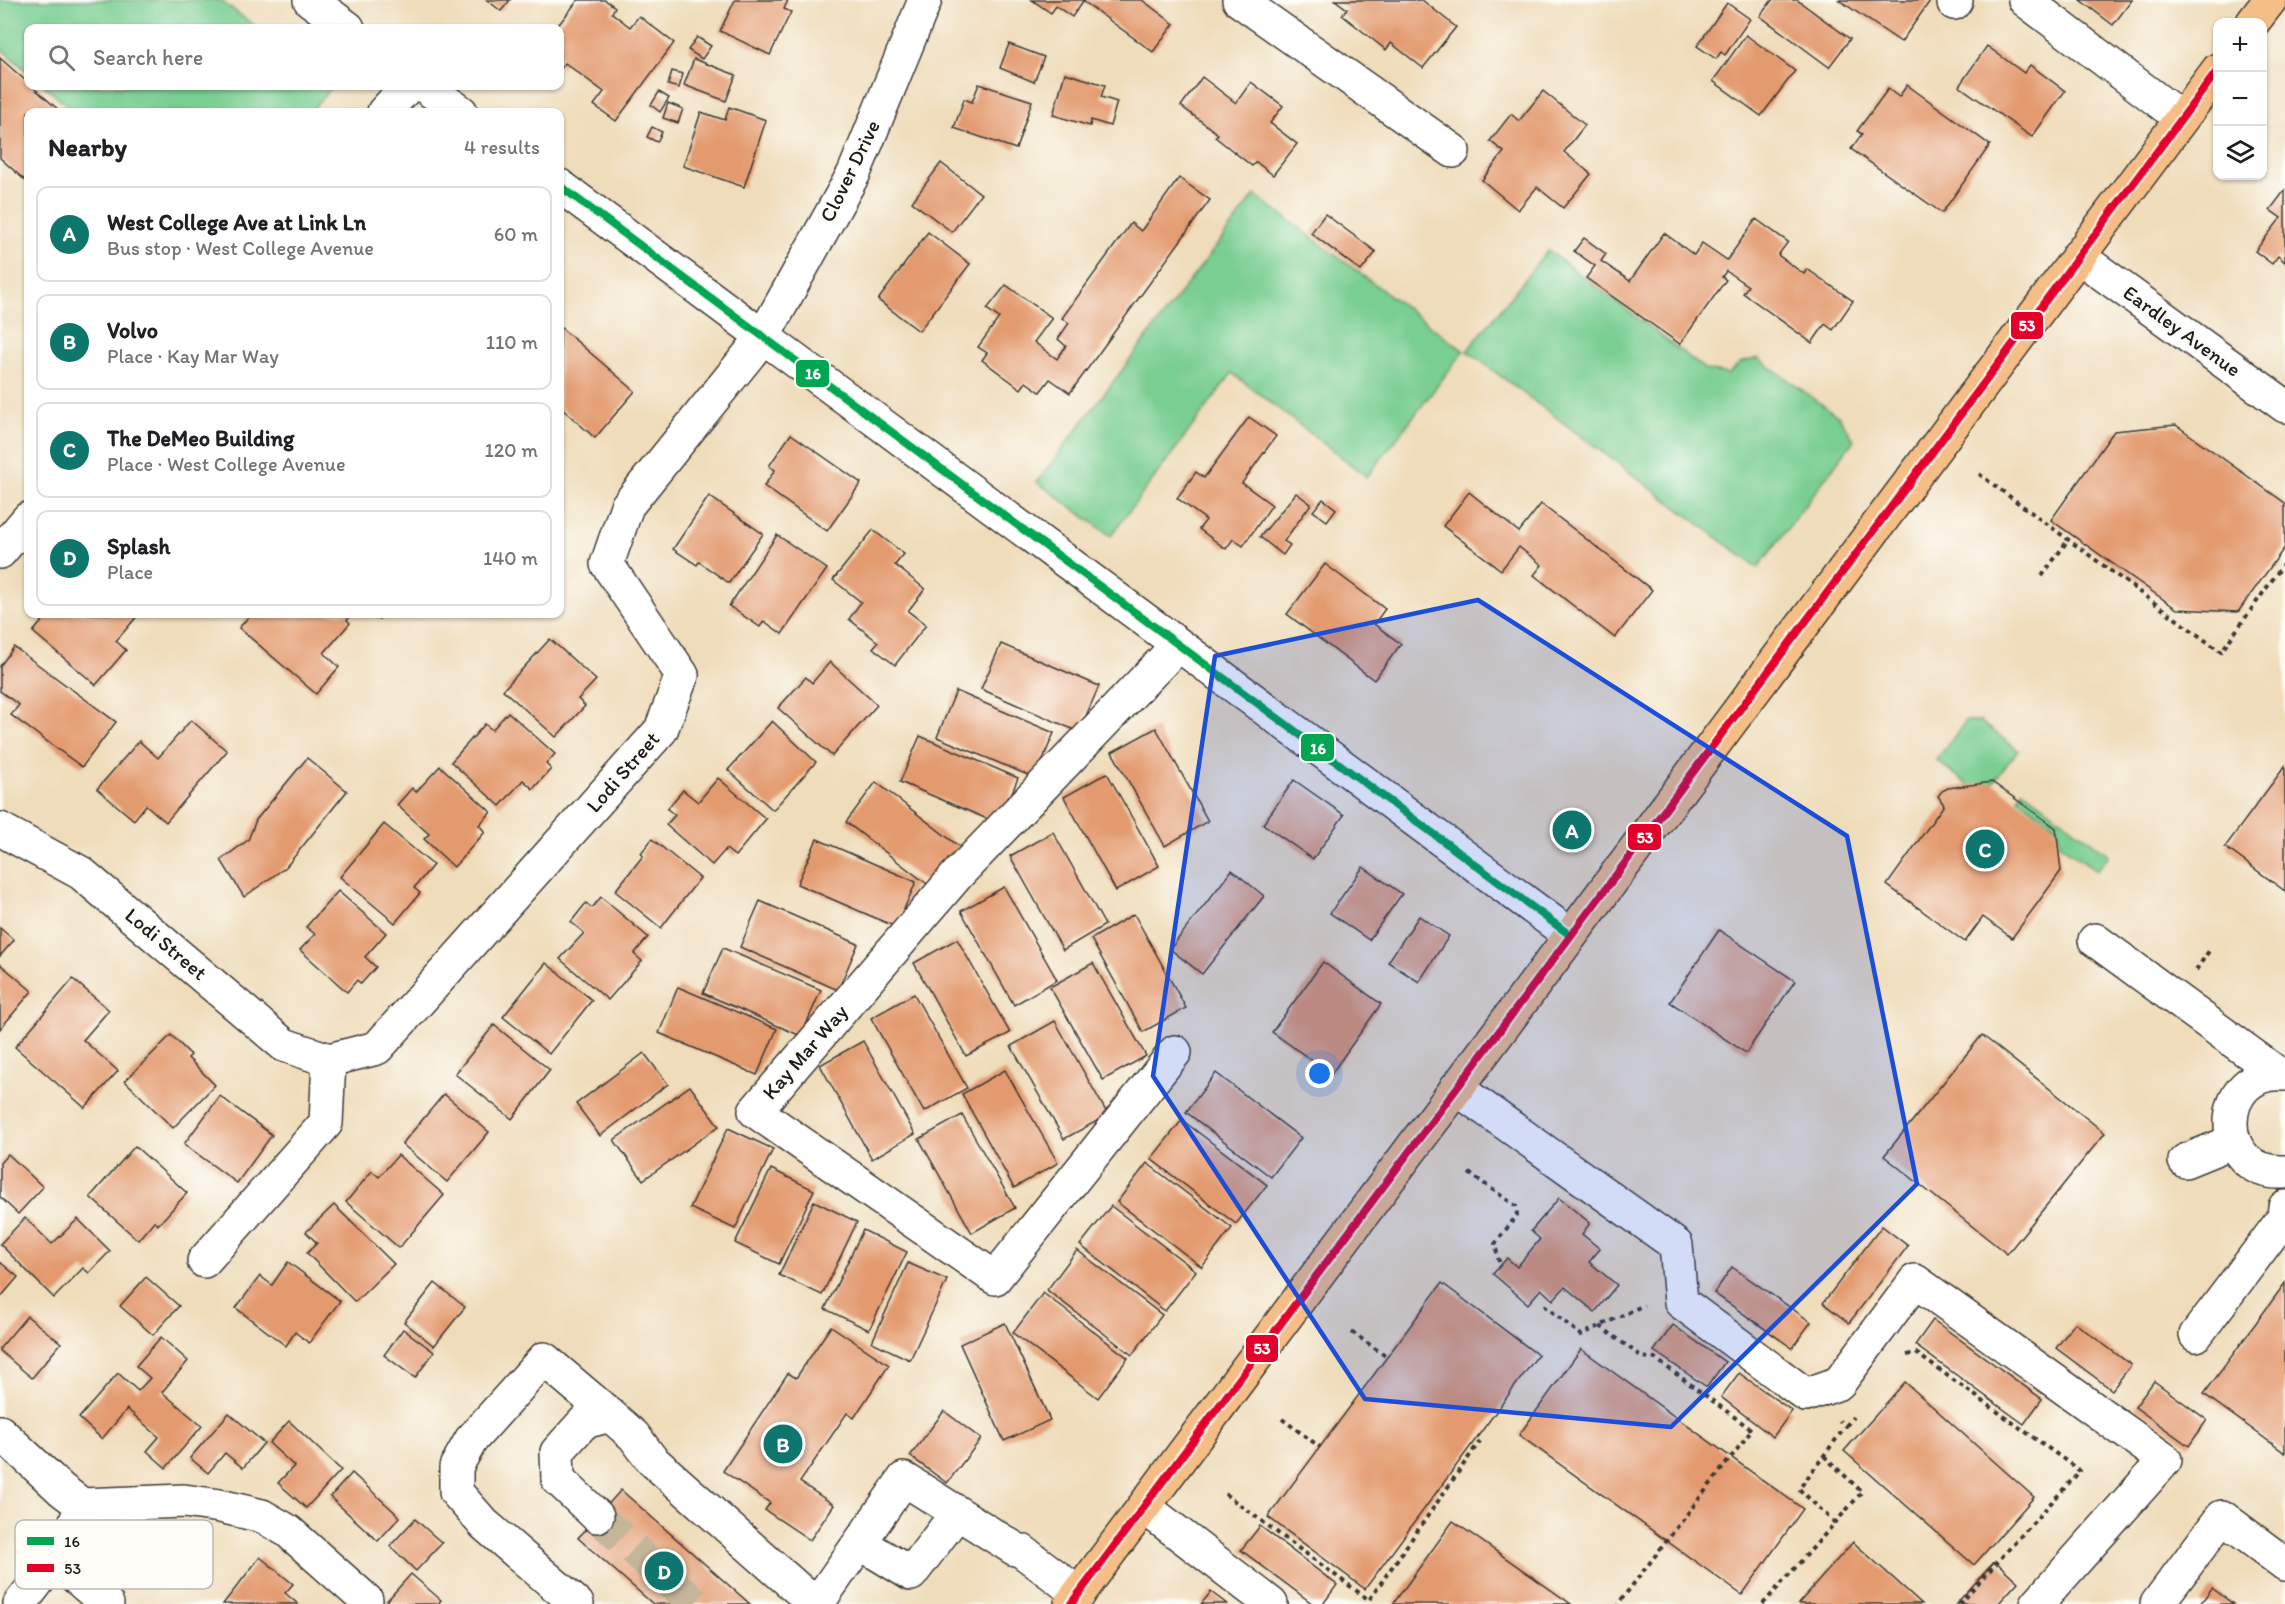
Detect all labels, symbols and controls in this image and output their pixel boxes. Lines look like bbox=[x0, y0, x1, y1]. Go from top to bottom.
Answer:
map controls bbox=[2213, 18, 2267, 180]
button: + bbox=[2213, 18, 2267, 72]
search box bbox=[24, 24, 564, 90]
icon: search bbox=[45, 41, 78, 74]
text: Search here bbox=[93, 44, 203, 71]
button: − bbox=[2213, 72, 2267, 126]
street label: Clover Drive bbox=[814, 116, 885, 226]
button: layers bbox=[2213, 126, 2267, 180]
text: Nearby bbox=[48, 131, 127, 163]
text: 4 results bbox=[464, 135, 540, 159]
text: West College Ave at Link Ln bbox=[107, 209, 366, 236]
text: A bbox=[63, 222, 76, 246]
text: 60 m bbox=[494, 222, 538, 246]
text: Bus stop · West College Avenue bbox=[107, 236, 374, 260]
street label: Eardley Avenue bbox=[2119, 280, 2246, 382]
line badge: 53 bbox=[2010, 311, 2044, 340]
text: 53 bbox=[2018, 316, 2036, 335]
text: Volvo bbox=[107, 317, 158, 344]
text: B bbox=[63, 330, 76, 354]
text: 110 m bbox=[486, 330, 538, 354]
text: Place · Kay Mar Way bbox=[107, 344, 279, 368]
line badge: 16 bbox=[795, 359, 830, 388]
text: 16 bbox=[805, 364, 821, 383]
text: The DeMeo Building bbox=[107, 425, 294, 452]
text: C bbox=[63, 438, 76, 462]
text: 120 m bbox=[485, 438, 538, 462]
text: Place · West College Avenue bbox=[107, 452, 345, 476]
text: Splash bbox=[107, 533, 170, 560]
text: D bbox=[63, 546, 76, 570]
text: 140 m bbox=[483, 546, 538, 570]
text: Place bbox=[107, 560, 153, 584]
street label: Lodi Street bbox=[581, 726, 665, 817]
line badge: 16 bbox=[1300, 733, 1335, 762]
text: 16 bbox=[1310, 739, 1326, 758]
pin: A bbox=[1552, 808, 1592, 852]
line badge: 53 bbox=[1627, 823, 1662, 851]
pin: C bbox=[1966, 826, 2004, 872]
text: 53 bbox=[1636, 828, 1654, 847]
street label: Lodi Street bbox=[120, 902, 212, 985]
street label: Kay Mar Way bbox=[757, 999, 853, 1104]
your location bbox=[1305, 1059, 1334, 1088]
line badge: 53 bbox=[1245, 1334, 1279, 1363]
text: 53 bbox=[1253, 1339, 1271, 1358]
pin: B bbox=[764, 1422, 802, 1466]
legend bbox=[15, 1520, 213, 1589]
text: 16 bbox=[64, 1532, 80, 1551]
pin: D bbox=[644, 1548, 684, 1594]
text: 53 bbox=[64, 1559, 81, 1578]

